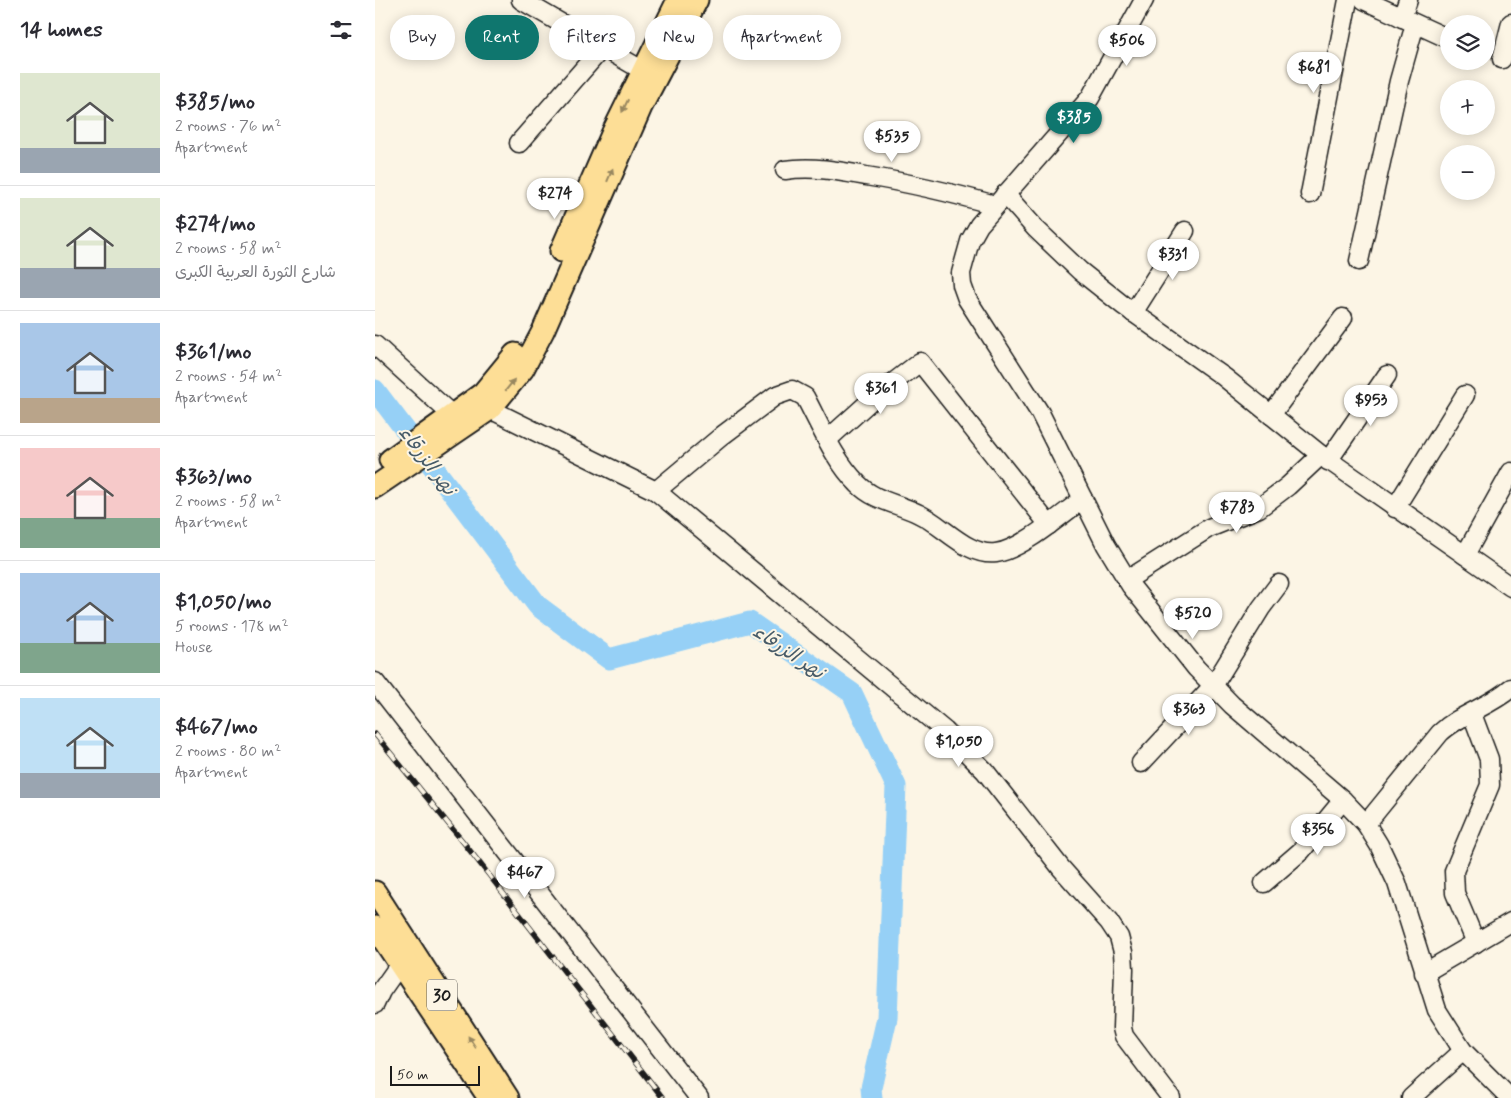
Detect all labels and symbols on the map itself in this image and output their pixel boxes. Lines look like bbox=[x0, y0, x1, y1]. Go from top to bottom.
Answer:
pin: $506 bbox=[1097, 24, 1157, 67]
pin: $681 bbox=[1284, 52, 1344, 94]
one-way arrow bbox=[621, 99, 629, 113]
pin: $385 bbox=[1044, 102, 1104, 144]
pin: $535 bbox=[862, 120, 922, 163]
one-way arrow bbox=[606, 168, 614, 182]
pin: $274 bbox=[525, 178, 585, 220]
pin: $331 bbox=[1143, 238, 1203, 281]
pin: $361 bbox=[851, 372, 911, 415]
one-way arrow bbox=[505, 379, 516, 392]
pin: $953 bbox=[1341, 384, 1401, 427]
water label: نهر الزرقاء bbox=[392, 420, 463, 503]
pin: $783 bbox=[1207, 492, 1267, 534]
pin: $520 bbox=[1163, 598, 1223, 640]
water label: نهر الزرقاء bbox=[747, 618, 831, 687]
pin: $363 bbox=[1159, 694, 1219, 736]
pin: $1,050 bbox=[918, 726, 1000, 768]
pin: $356 bbox=[1288, 814, 1348, 856]
pin: $467 bbox=[495, 856, 555, 899]
road number: 30 bbox=[427, 980, 457, 1010]
one-way arrow bbox=[468, 1036, 477, 1049]
scale bar bbox=[390, 1063, 480, 1086]

